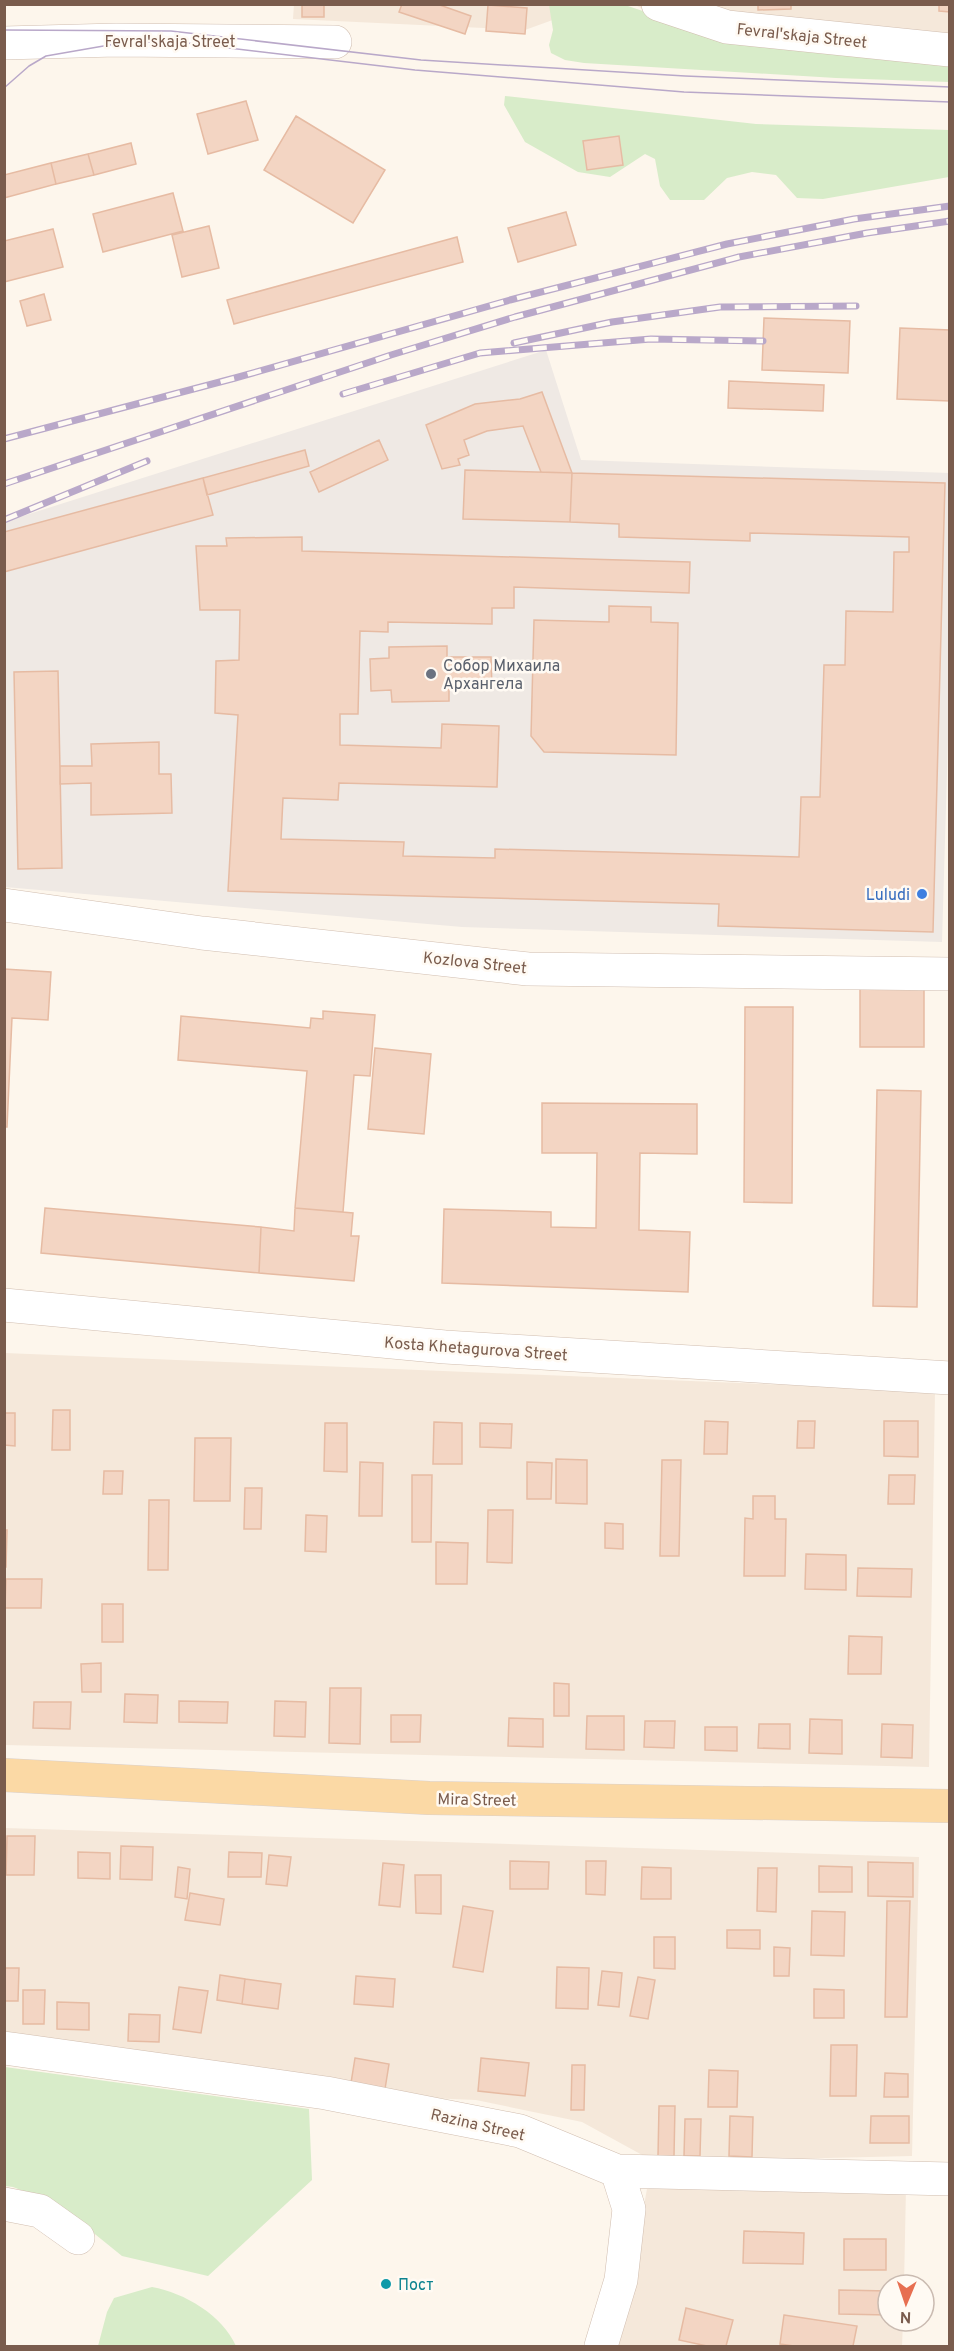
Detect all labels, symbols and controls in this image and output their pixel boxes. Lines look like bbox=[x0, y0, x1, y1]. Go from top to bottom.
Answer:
street label: Fevral'skaja Street bbox=[736, 20, 868, 54]
street label: Fevral'skaja Street bbox=[104, 33, 236, 53]
place label: Собор Михаила Архангела bbox=[443, 657, 560, 695]
marker: Собор Михаила Архангела bbox=[424, 667, 438, 681]
place label: Luludi bbox=[866, 886, 910, 906]
marker: Luludi bbox=[915, 887, 929, 901]
street label: Kozlova Street bbox=[422, 949, 528, 979]
street label: Kosta Khetagurova Street bbox=[383, 1334, 568, 1366]
street label: Mira Street bbox=[437, 1790, 517, 1812]
street label: Razina Street bbox=[428, 2105, 527, 2147]
north arrow bbox=[876, 2273, 936, 2333]
place label: Пост bbox=[398, 2276, 434, 2296]
marker: Пост bbox=[379, 2277, 393, 2291]
text: N bbox=[899, 2306, 912, 2326]

